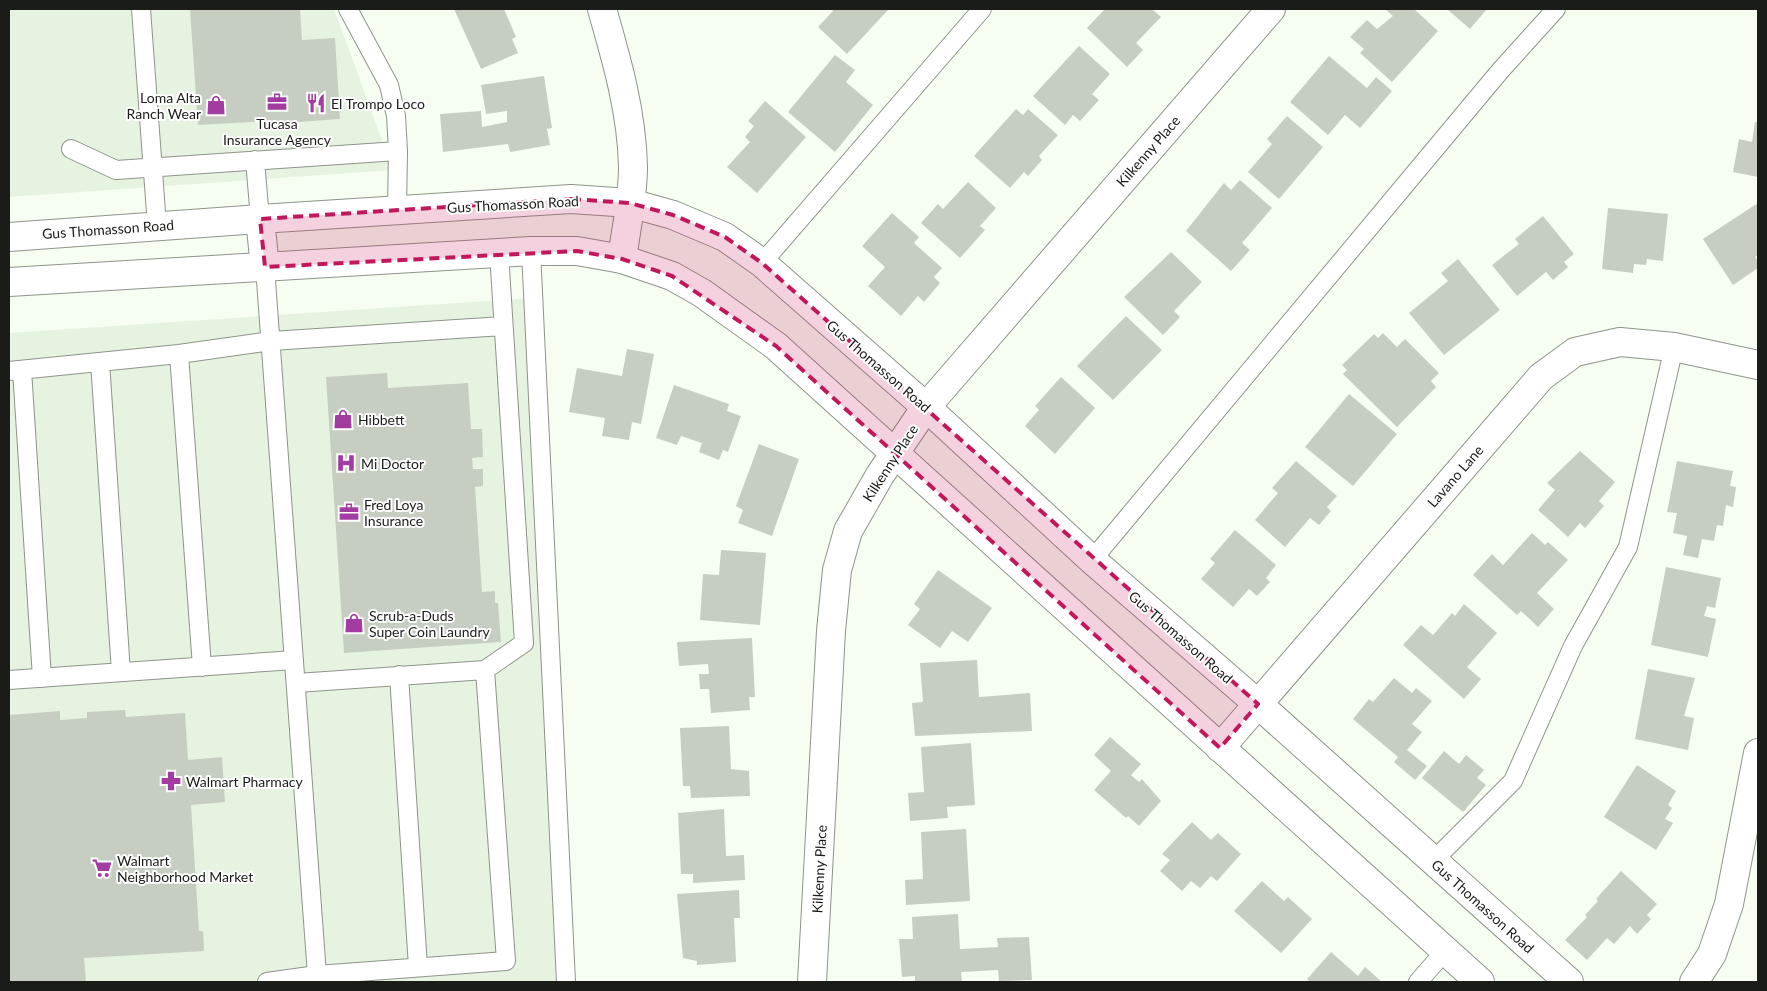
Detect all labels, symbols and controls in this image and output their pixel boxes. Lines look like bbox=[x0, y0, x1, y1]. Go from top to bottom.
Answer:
place label: Loma Alta Ranch Wear bbox=[127, 89, 201, 122]
office icon: Tucasa Insurance Agency bbox=[266, 91, 288, 113]
restaurant icon: El Trompo Loco bbox=[305, 92, 327, 114]
shop icon: Loma Alta Ranch Wear bbox=[205, 94, 227, 116]
place label: El Trompo Loco bbox=[331, 95, 425, 112]
street label: Kilkenny Place bbox=[1113, 112, 1183, 190]
place label: Tucasa Insurance Agency bbox=[223, 115, 332, 148]
street label: Gus Thomasson Road bbox=[447, 192, 579, 216]
street label: Gus Thomasson Road bbox=[42, 216, 174, 242]
street label: Gus Thomasson Road bbox=[824, 316, 934, 416]
shop icon: Hibbett bbox=[332, 408, 354, 430]
place label: Hibbett bbox=[358, 411, 405, 428]
street label: Kilkenny Place bbox=[859, 421, 921, 505]
street label: Lavano Lane bbox=[1423, 441, 1487, 511]
hospital icon: Mi Doctor bbox=[335, 452, 357, 474]
place label: Mi Doctor bbox=[361, 455, 424, 472]
place label: Fred Loya Insurance bbox=[364, 496, 423, 529]
office icon: Fred Loya Insurance bbox=[338, 501, 360, 523]
street label: Gus Thomasson Road bbox=[1126, 587, 1236, 687]
place label: Scrub-a-Duds Super Coin Laundry bbox=[369, 607, 490, 640]
shop icon: Scrub-a-Duds Super Coin Laundry bbox=[343, 612, 365, 634]
pharmacy icon: Walmart Pharmacy bbox=[160, 770, 182, 792]
place label: Walmart Pharmacy bbox=[186, 773, 304, 790]
street label: Kilkenny Place bbox=[808, 824, 830, 914]
place label: Walmart Neighborhood Market bbox=[117, 852, 253, 885]
street label: Gus Thomasson Road bbox=[1428, 856, 1538, 956]
supermarket icon: Walmart Neighborhood Market bbox=[91, 857, 113, 879]

